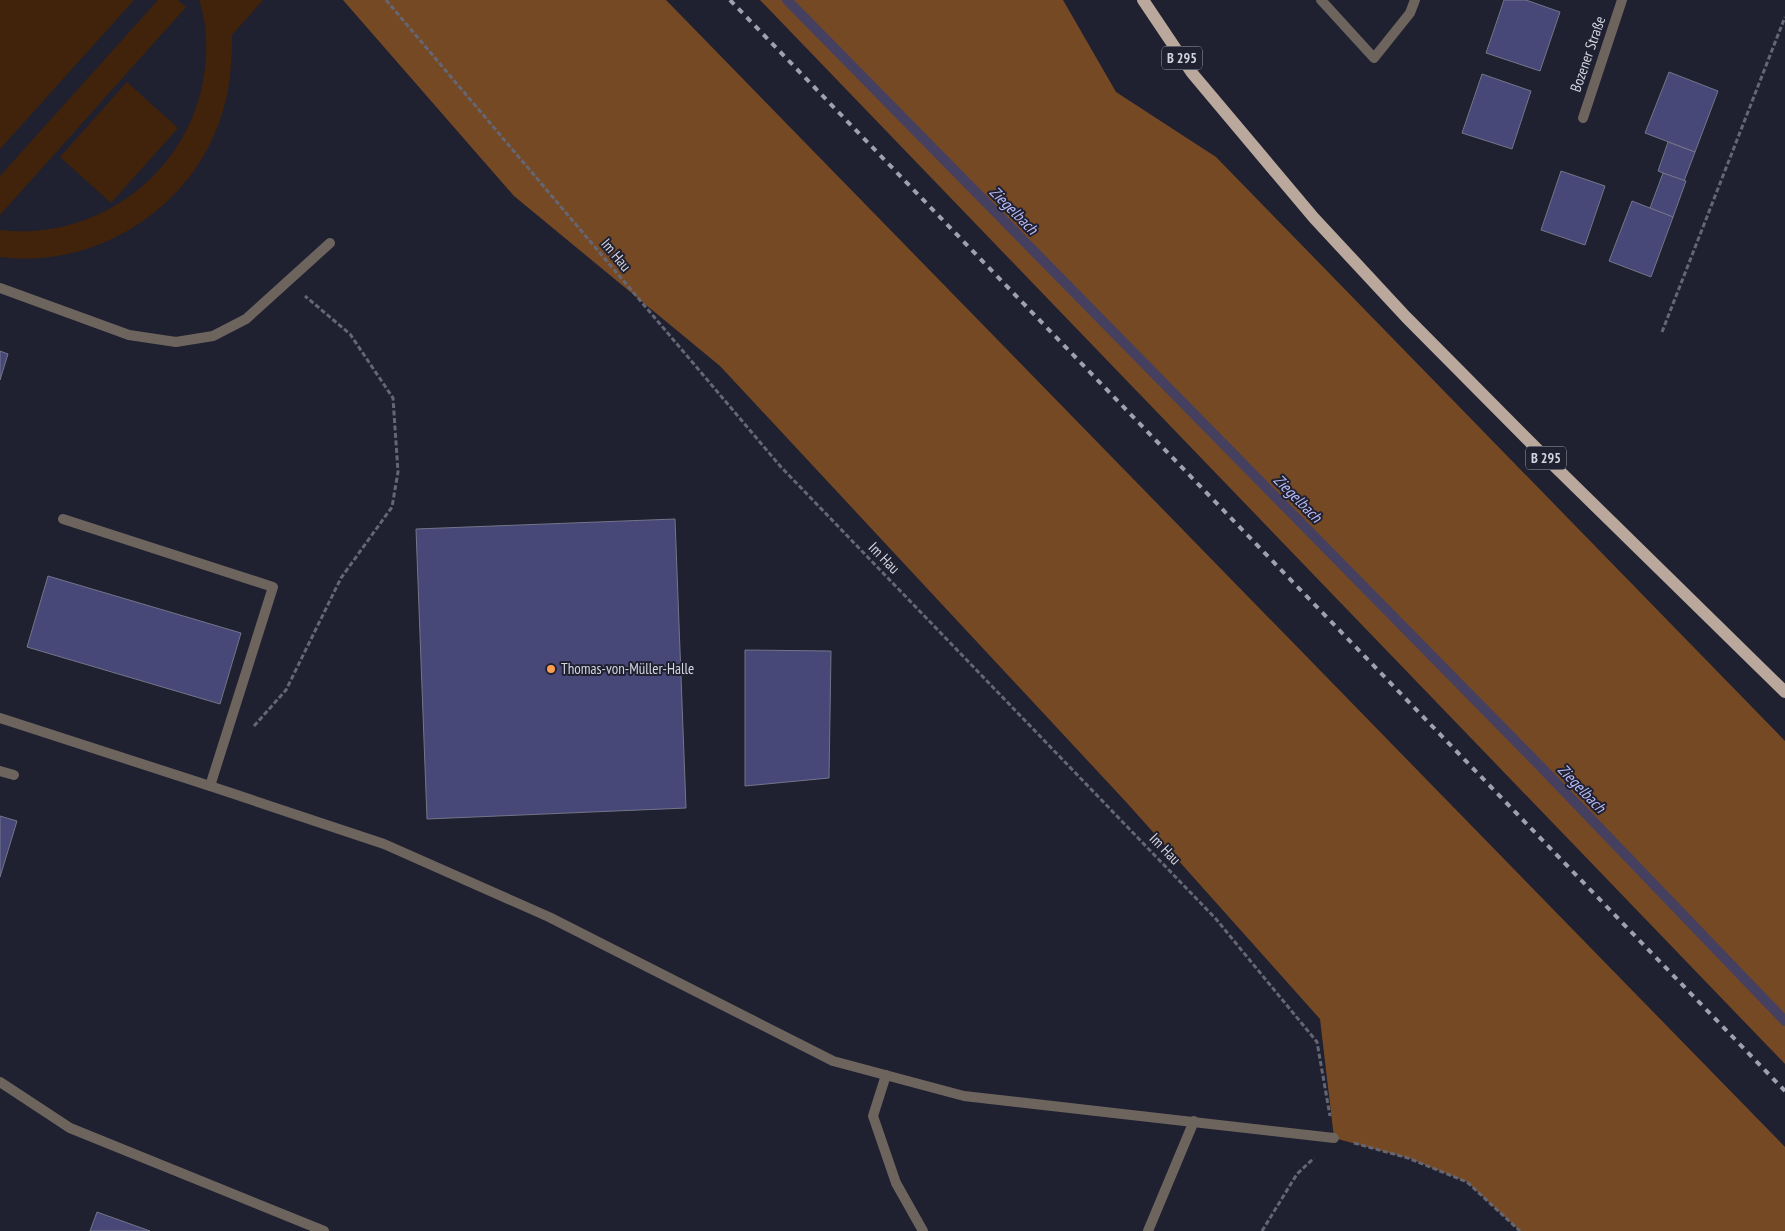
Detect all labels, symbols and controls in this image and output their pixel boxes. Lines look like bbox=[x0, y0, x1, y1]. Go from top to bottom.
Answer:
street label: Bozener Straße bbox=[1566, 13, 1609, 94]
road number: B 295 bbox=[1162, 46, 1202, 70]
water label: Ziegelbach bbox=[986, 182, 1043, 239]
street label: Im Hau bbox=[597, 234, 636, 275]
road number: B 295 bbox=[1526, 446, 1566, 469]
water label: Ziegelbach bbox=[1270, 470, 1327, 527]
street label: Im Hau bbox=[865, 538, 904, 578]
place label: Thomas-von-Müller-Halle bbox=[561, 659, 694, 678]
marker: Thomas-von-Müller-Halle bbox=[545, 663, 557, 675]
water label: Ziegelbach bbox=[1554, 759, 1611, 817]
street label: Im Hau bbox=[1146, 829, 1185, 869]

